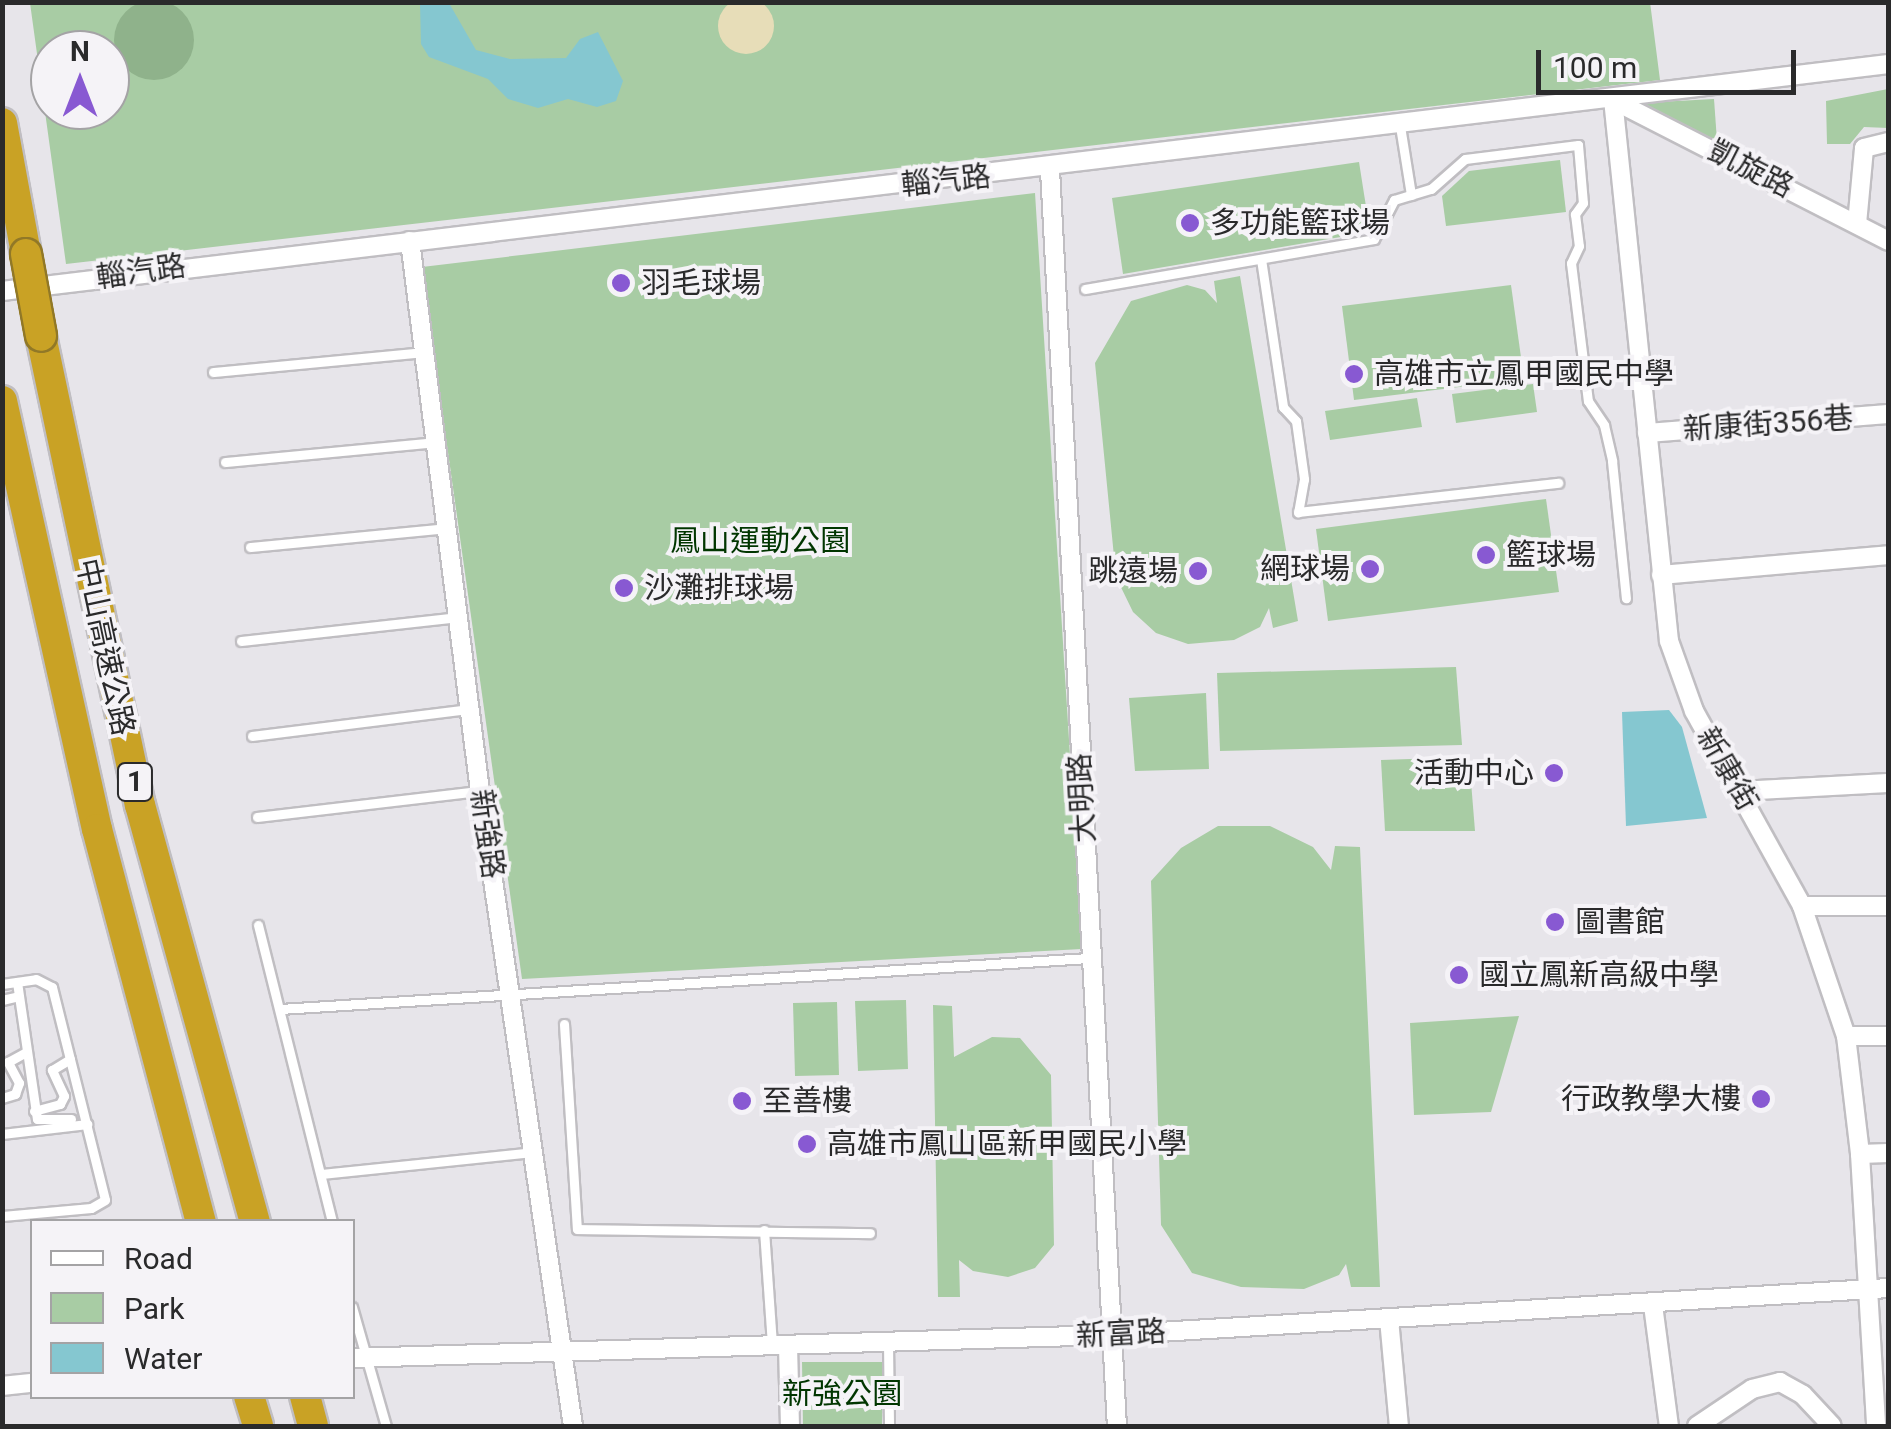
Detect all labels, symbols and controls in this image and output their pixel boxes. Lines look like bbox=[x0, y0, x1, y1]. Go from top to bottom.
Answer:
north arrow bbox=[30, 30, 130, 130]
scale bar bbox=[1541, 30, 1801, 92]
text: N bbox=[70, 35, 90, 68]
text: 100 m bbox=[1553, 50, 1637, 85]
street label: 凱旋路 bbox=[1703, 133, 1799, 205]
street label: 輜汽路 bbox=[899, 158, 993, 204]
place label: 多功能籃球場 bbox=[1210, 205, 1390, 241]
marker: 多功能籃球場 bbox=[1179, 212, 1201, 234]
street label: 輜汽路 bbox=[94, 248, 188, 296]
place label: 羽毛球場 bbox=[641, 265, 761, 301]
marker: 羽毛球場 bbox=[610, 272, 632, 294]
place label: 高雄市立鳳甲國民中學 bbox=[1374, 356, 1674, 392]
marker: 高雄市立鳳甲國民中學 bbox=[1343, 363, 1365, 385]
street label: 新康街356巷 bbox=[1682, 400, 1854, 448]
park label: 鳳山運動公園 bbox=[670, 523, 850, 559]
place label: 籃球場 bbox=[1506, 537, 1596, 573]
marker: 籃球場 bbox=[1475, 544, 1497, 566]
place label: 網球場 bbox=[1260, 551, 1350, 587]
place label: 跳遠場 bbox=[1088, 553, 1178, 589]
street label: 中山高速公路 bbox=[69, 555, 141, 739]
marker: 網球場 bbox=[1359, 558, 1381, 580]
marker: 跳遠場 bbox=[1187, 560, 1209, 582]
place label: 沙灘排球場 bbox=[644, 570, 794, 606]
marker: 沙灘排球場 bbox=[613, 577, 635, 599]
street label: 新康街 bbox=[1689, 721, 1765, 817]
street label: 大明路 bbox=[1062, 752, 1102, 844]
place label: 活動中心 bbox=[1414, 755, 1534, 791]
road number: 1 bbox=[115, 759, 155, 805]
marker: 活動中心 bbox=[1543, 762, 1565, 784]
street label: 新強路 bbox=[463, 787, 511, 881]
place label: 圖書館 bbox=[1575, 904, 1665, 940]
marker: 圖書館 bbox=[1544, 911, 1566, 933]
place label: 國立鳳新高級中學 bbox=[1479, 957, 1719, 993]
marker: 國立鳳新高級中學 bbox=[1448, 964, 1470, 986]
place label: 行政教學大樓 bbox=[1561, 1081, 1741, 1117]
place label: 至善樓 bbox=[762, 1083, 852, 1119]
marker: 行政教學大樓 bbox=[1750, 1088, 1772, 1110]
marker: 至善樓 bbox=[731, 1090, 753, 1112]
place label: 高雄市鳳山區新甲國民小學 bbox=[827, 1126, 1187, 1162]
marker: 高雄市鳳山區新甲國民小學 bbox=[796, 1133, 818, 1155]
legend bbox=[30, 1219, 355, 1399]
text: Road bbox=[124, 1241, 193, 1276]
text: Park bbox=[124, 1291, 184, 1326]
street label: 新富路 bbox=[1075, 1314, 1167, 1354]
text: Water bbox=[124, 1341, 202, 1376]
park label: 新強公園 bbox=[782, 1376, 902, 1412]

